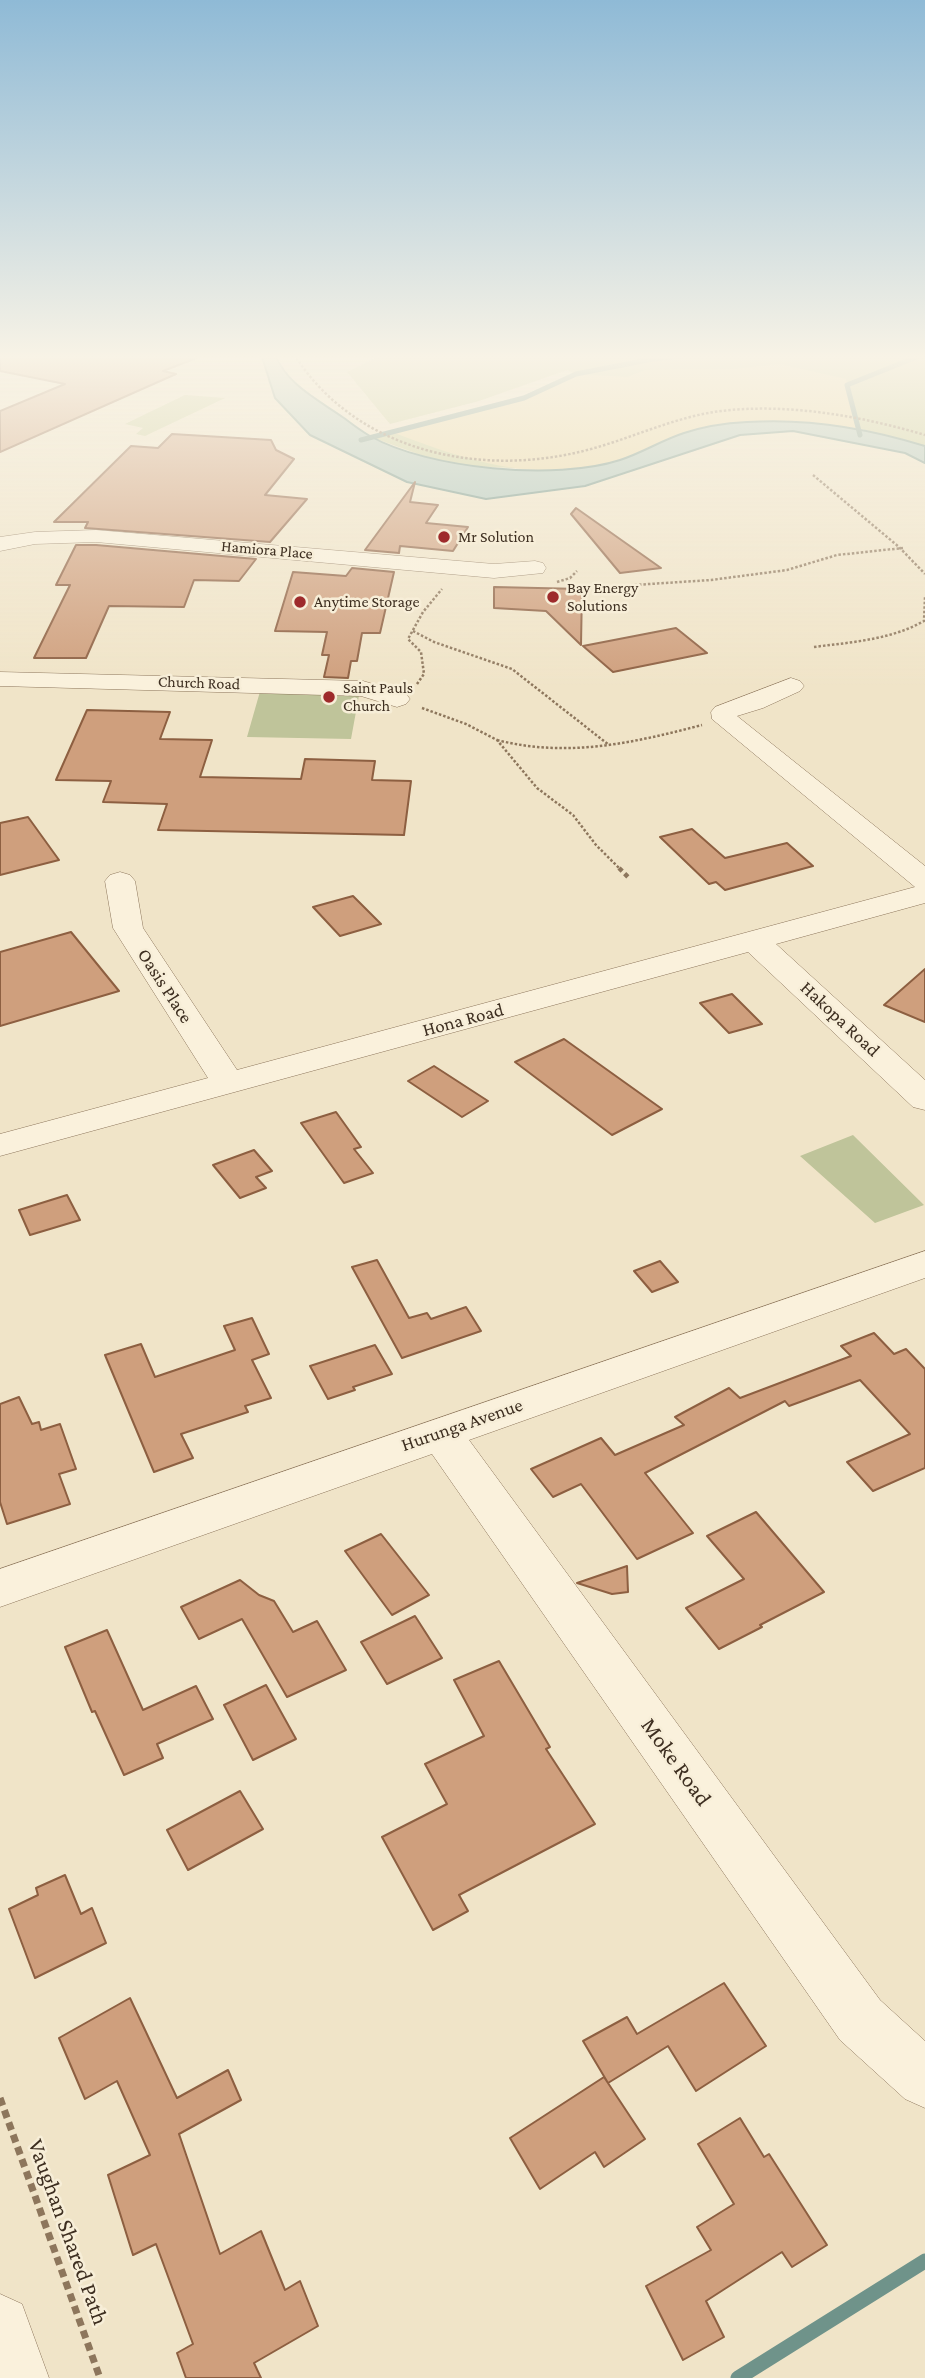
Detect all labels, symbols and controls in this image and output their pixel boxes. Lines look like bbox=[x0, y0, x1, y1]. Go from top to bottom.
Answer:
place label: Mr Solution bbox=[458, 527, 534, 547]
marker: Mr Solution bbox=[436, 529, 452, 545]
street label: Hamiora Place bbox=[220, 536, 314, 564]
place label: Bay Energy Solutions bbox=[567, 578, 638, 616]
marker: Bay Energy Solutions bbox=[545, 589, 561, 605]
place label: Anytime Storage bbox=[314, 592, 420, 612]
marker: Anytime Storage bbox=[292, 594, 308, 610]
street label: Church Road bbox=[157, 672, 241, 694]
place label: Saint Pauls Church bbox=[343, 678, 413, 716]
marker: Saint Pauls Church bbox=[321, 689, 337, 705]
street label: Oasis Place bbox=[132, 944, 198, 1028]
street label: Hakopa Road bbox=[795, 976, 885, 1062]
street label: Hona Road bbox=[420, 998, 506, 1042]
street label: Hurunga Avenue bbox=[398, 1394, 526, 1456]
street label: Moke Road bbox=[635, 1712, 717, 1812]
street label: Vaughan Shared Path bbox=[22, 2135, 114, 2329]

